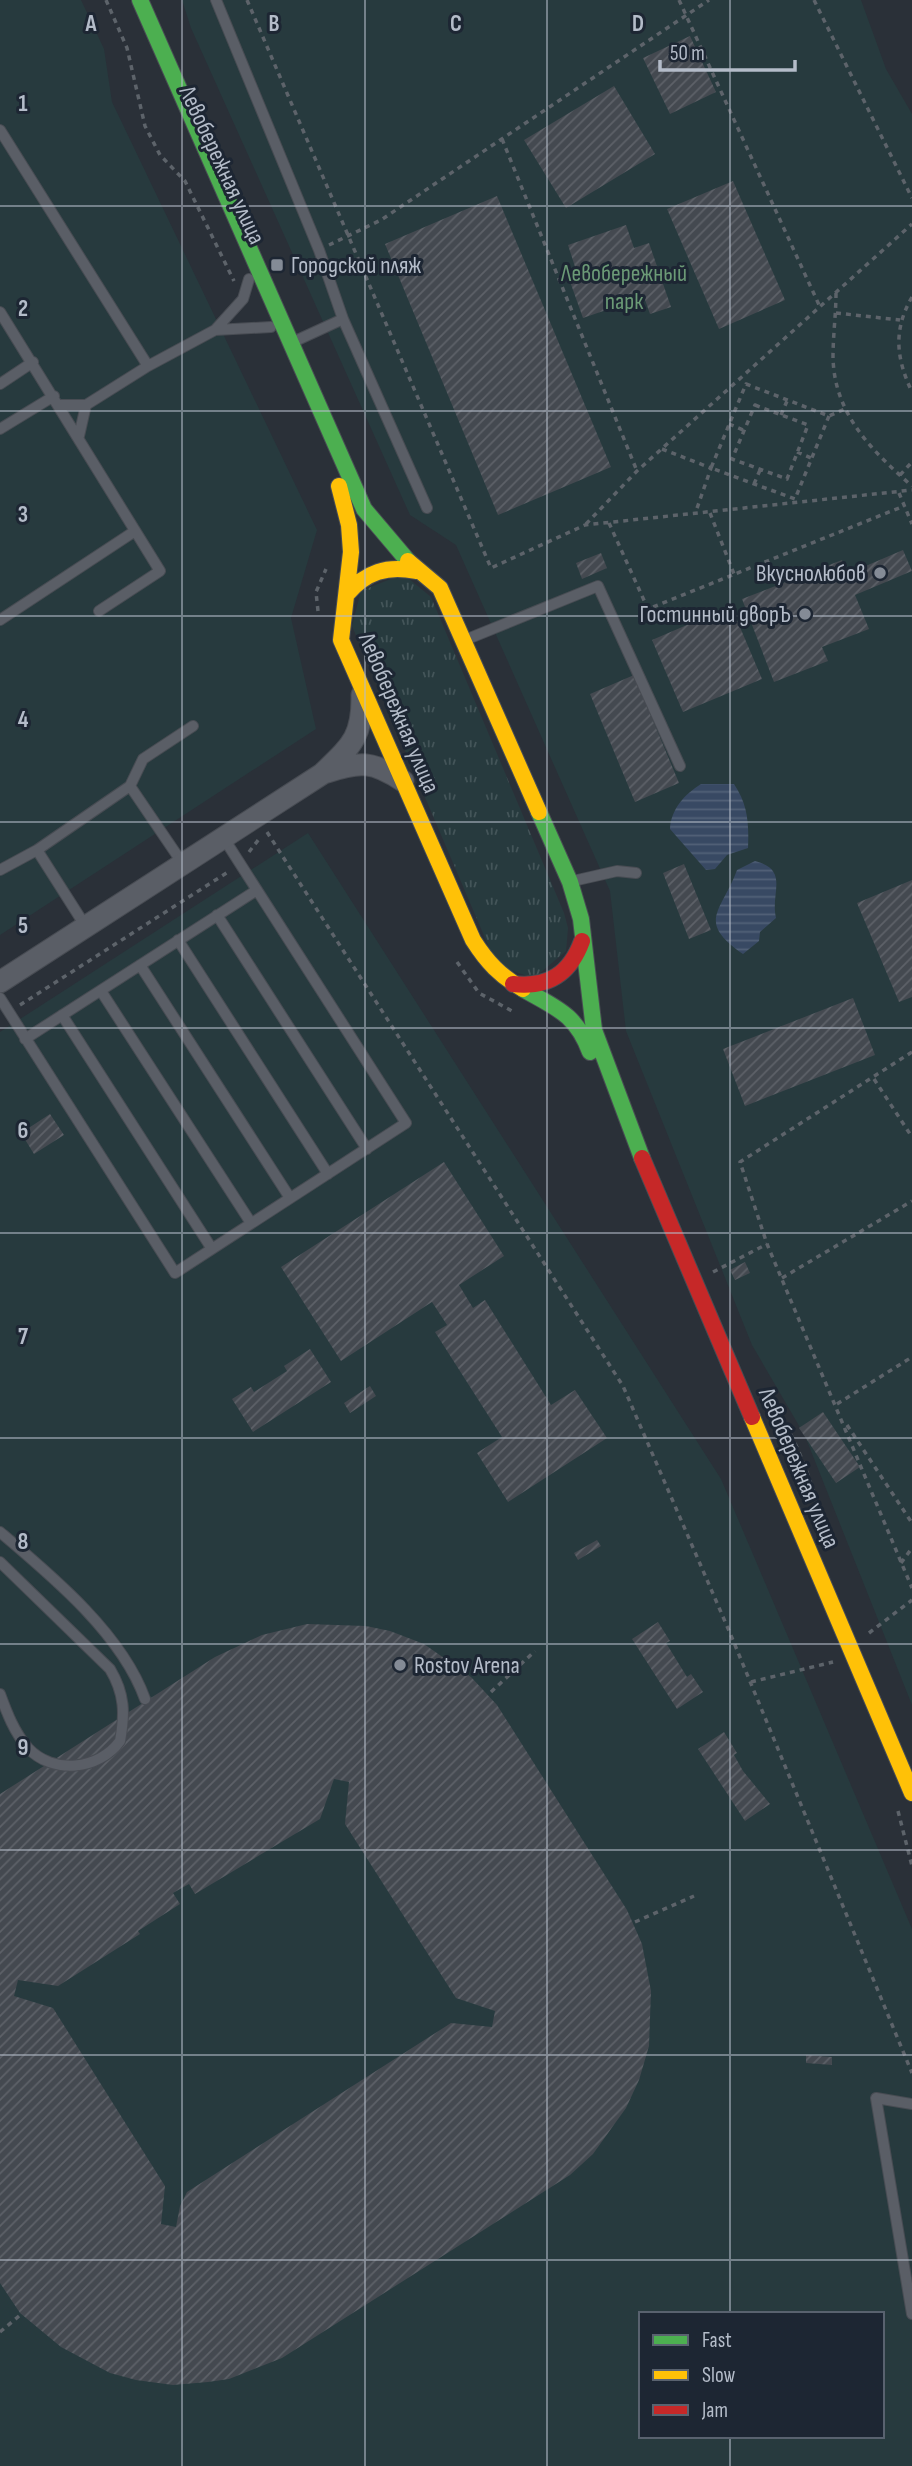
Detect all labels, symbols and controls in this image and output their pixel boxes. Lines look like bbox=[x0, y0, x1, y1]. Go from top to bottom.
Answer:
text: A bbox=[85, 10, 98, 38]
text: B bbox=[269, 10, 280, 38]
text: C bbox=[450, 10, 462, 38]
text: D bbox=[632, 10, 644, 38]
scale bar bbox=[660, 28, 795, 72]
text: 50 m bbox=[670, 41, 705, 66]
street label: Левобережная улица bbox=[172, 80, 271, 249]
text: 1 bbox=[18, 90, 28, 118]
place label: Городской пляж bbox=[291, 251, 421, 280]
marker: Городской пляж bbox=[269, 257, 285, 273]
park label: Левобережный парк bbox=[560, 259, 687, 316]
text: 2 bbox=[18, 295, 28, 323]
text: 3 bbox=[18, 501, 28, 529]
place label: Вкуснолюбов bbox=[756, 559, 866, 588]
marker: Вкуснолюбов bbox=[872, 565, 888, 581]
place label: Гостинный дворЪ bbox=[639, 600, 791, 629]
marker: Гостинный дворЪ bbox=[797, 606, 813, 622]
street label: Левобережная улица bbox=[352, 627, 446, 798]
text: 4 bbox=[18, 706, 29, 734]
text: 5 bbox=[18, 912, 28, 940]
text: 6 bbox=[18, 1117, 28, 1145]
text: 7 bbox=[18, 1323, 28, 1351]
street label: Левобережная улица bbox=[752, 1382, 846, 1553]
text: 8 bbox=[18, 1528, 29, 1556]
place label: Rostov Arena bbox=[414, 1651, 520, 1680]
marker: Rostov Arena bbox=[392, 1657, 408, 1673]
text: 9 bbox=[18, 1734, 28, 1762]
legend bbox=[639, 2312, 884, 2438]
text: Fast bbox=[702, 2328, 732, 2353]
text: Slow bbox=[702, 2363, 736, 2388]
text: Jam bbox=[701, 2398, 728, 2423]

